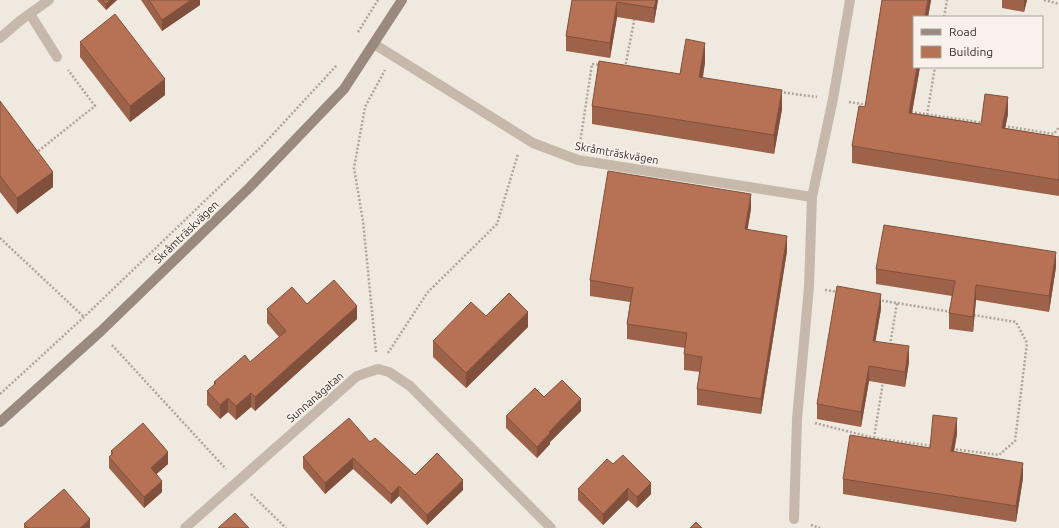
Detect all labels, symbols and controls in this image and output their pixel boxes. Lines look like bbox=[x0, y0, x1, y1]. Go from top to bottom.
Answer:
legend bbox=[913, 16, 1043, 68]
text: Road bbox=[949, 25, 977, 38]
text: Building bbox=[949, 45, 993, 58]
street label: Skråmträskvägen bbox=[574, 140, 660, 166]
street label: Skråmträskvägen bbox=[151, 198, 221, 266]
street label: Sunnanågatan bbox=[284, 369, 346, 425]

